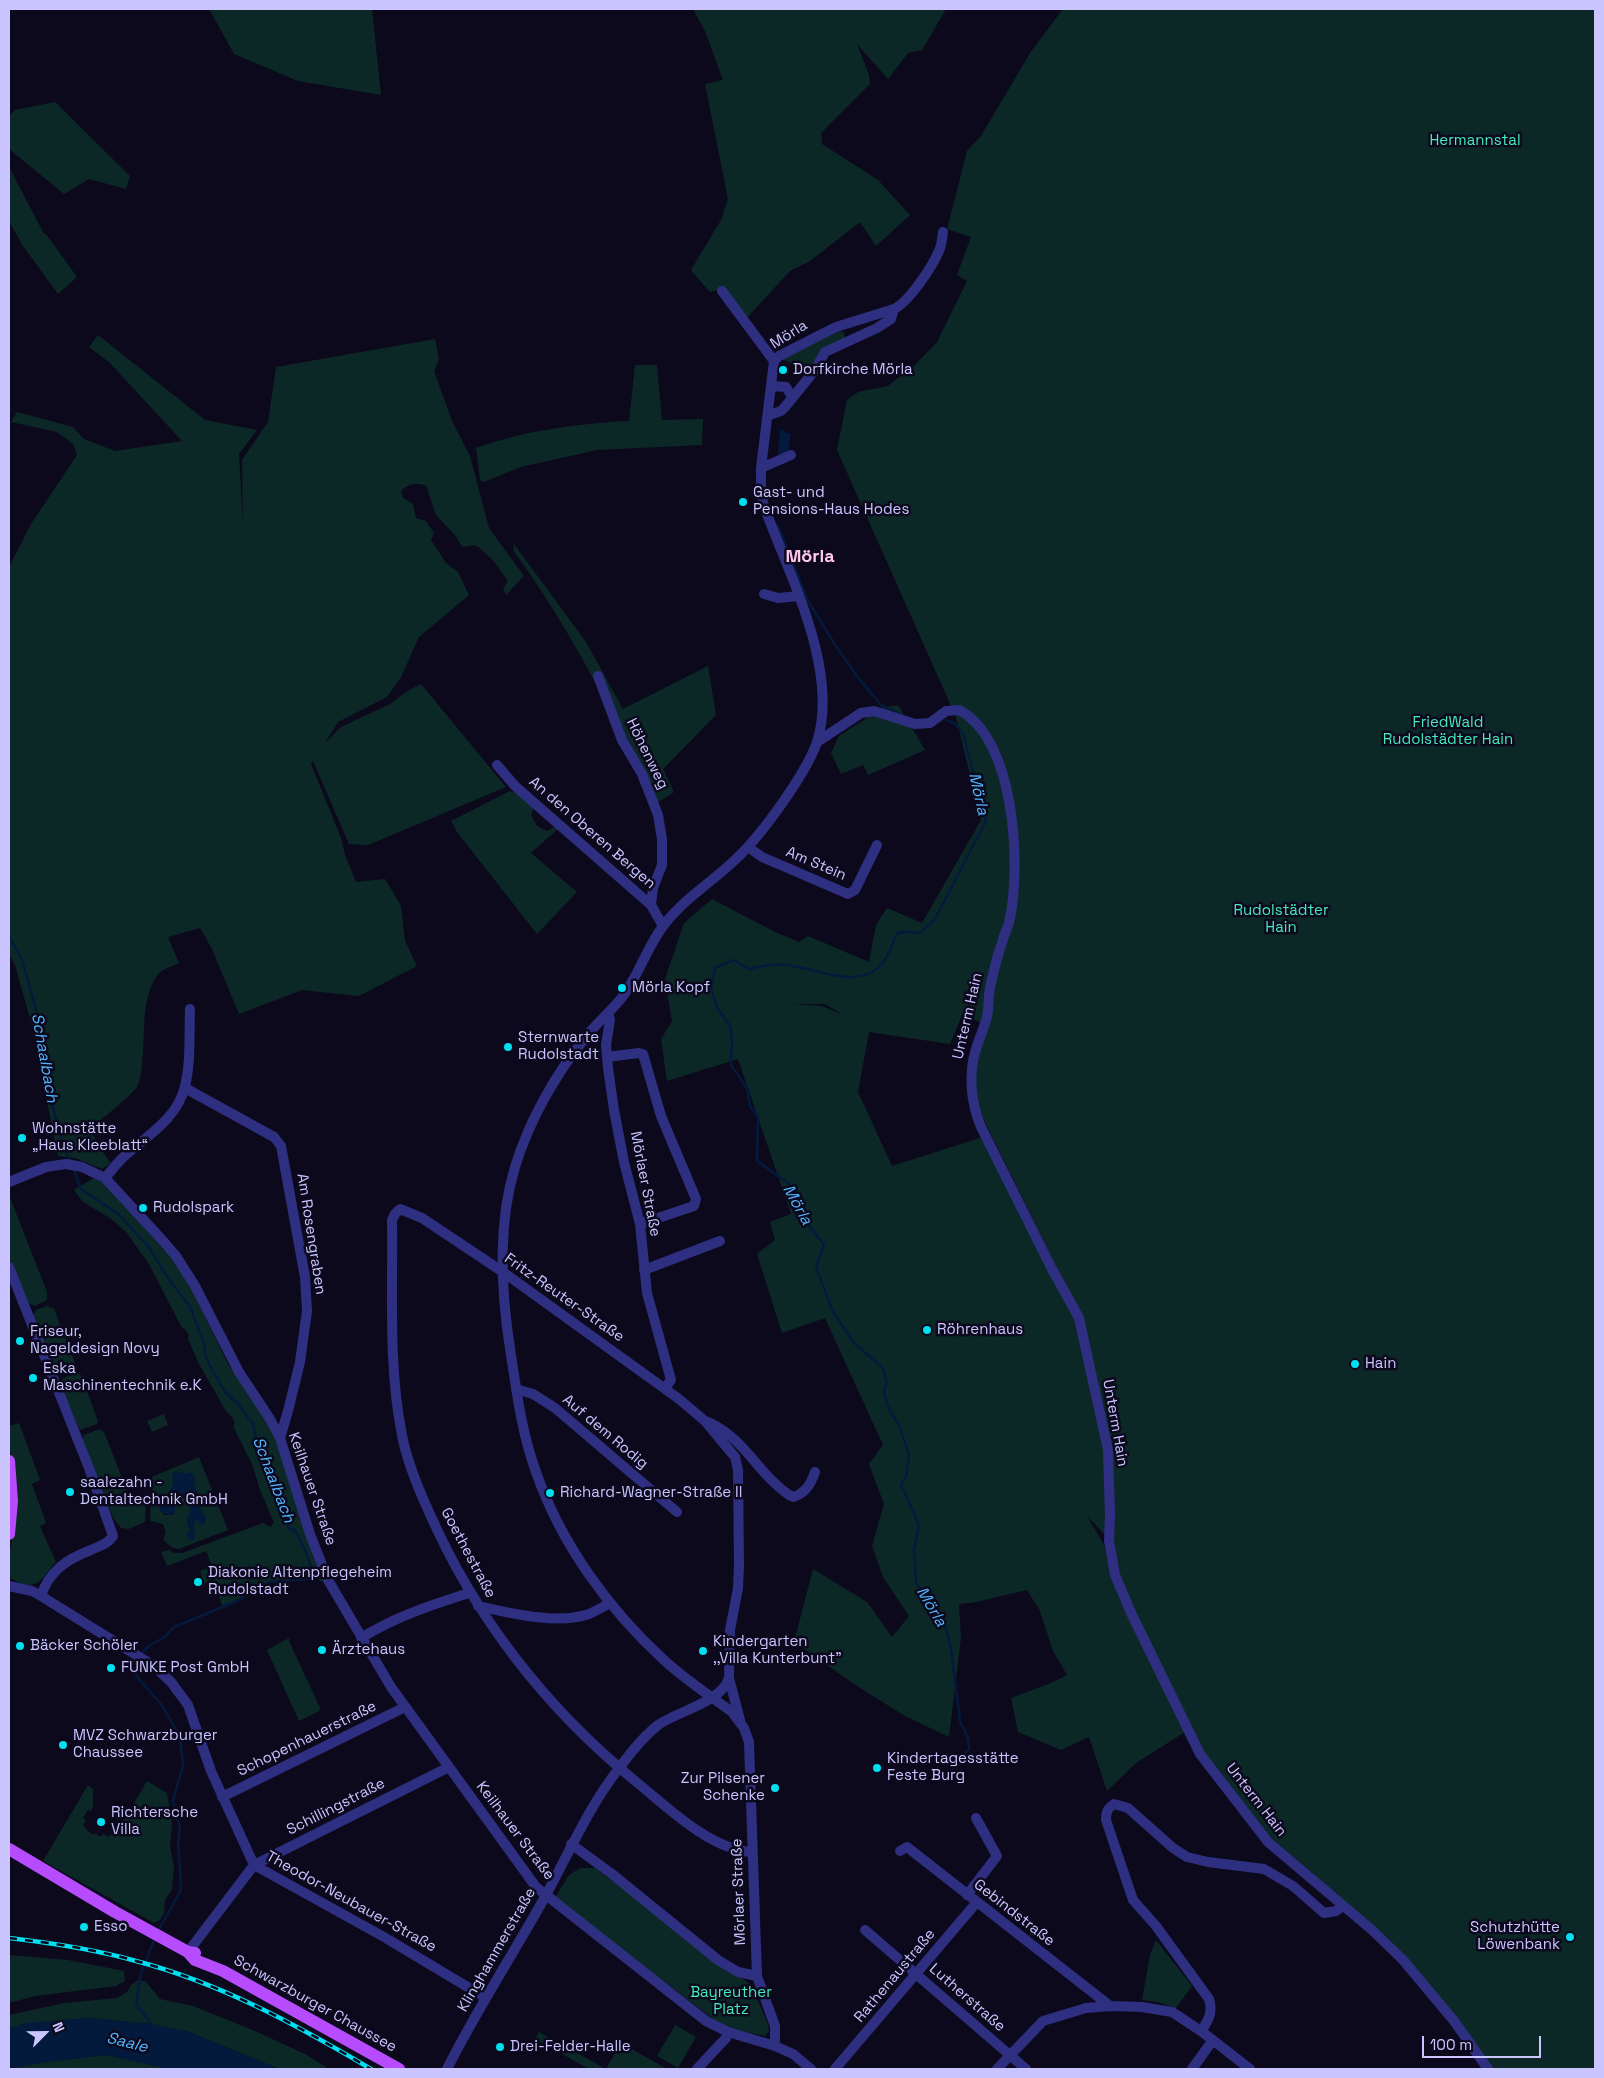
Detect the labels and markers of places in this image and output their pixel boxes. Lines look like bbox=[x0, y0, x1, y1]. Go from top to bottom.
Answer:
place label: Dorfkirche Mörla bbox=[793, 361, 913, 379]
marker: Dorfkirche Mörla bbox=[777, 364, 789, 376]
place label: Gast- und Pensions-Haus Hodes bbox=[753, 484, 909, 519]
marker: Gast- und Pensions-Haus Hodes bbox=[737, 496, 749, 508]
place label: Mörla Kopf bbox=[632, 979, 710, 997]
marker: Mörla Kopf bbox=[616, 982, 628, 994]
place label: Sternwarte Rudolstadt bbox=[518, 1029, 599, 1064]
marker: Sternwarte Rudolstadt bbox=[502, 1041, 514, 1053]
place label: Wohnstätte „Haus Kleeblatt“ bbox=[32, 1120, 148, 1155]
marker: Wohnstätte „Haus Kleeblatt“ bbox=[16, 1132, 28, 1144]
place label: Rudolspark bbox=[153, 1199, 234, 1217]
marker: Rudolspark bbox=[137, 1202, 149, 1214]
place label: Röhrenhaus bbox=[937, 1321, 1023, 1339]
place label: Friseur, Nageldesign Novy bbox=[30, 1323, 160, 1358]
marker: Röhrenhaus bbox=[921, 1324, 933, 1336]
marker: Friseur, Nageldesign Novy bbox=[14, 1335, 26, 1347]
place label: Hain bbox=[1365, 1355, 1396, 1373]
marker: Hain bbox=[1349, 1358, 1361, 1370]
place label: Eska Maschinentechnik e.K bbox=[43, 1360, 202, 1395]
marker: Eska Maschinentechnik e.K bbox=[27, 1372, 39, 1384]
place label: saalezahn - Dentaltechnik GmbH bbox=[80, 1474, 228, 1509]
place label: Richard-Wagner-Straße II bbox=[560, 1484, 742, 1502]
marker: saalezahn - Dentaltechnik GmbH bbox=[64, 1486, 76, 1498]
marker: Richard-Wagner-Straße II bbox=[544, 1487, 556, 1499]
place label: Diakonie Altenpflegeheim Rudolstadt bbox=[208, 1564, 392, 1599]
marker: Diakonie Altenpflegeheim Rudolstadt bbox=[192, 1576, 204, 1588]
place label: Kindergarten ,,Villa Kunterbunt" bbox=[713, 1633, 842, 1668]
place label: Bäcker Schöler bbox=[30, 1637, 138, 1655]
marker: Bäcker Schöler bbox=[14, 1640, 26, 1652]
place label: Ärztehaus bbox=[332, 1641, 405, 1659]
marker: Ärztehaus bbox=[316, 1644, 328, 1656]
marker: Kindergarten ,,Villa Kunterbunt" bbox=[697, 1645, 709, 1657]
place label: FUNKE Post GmbH bbox=[121, 1659, 249, 1677]
marker: FUNKE Post GmbH bbox=[105, 1662, 117, 1674]
place label: MVZ Schwarzburger Chaussee bbox=[73, 1727, 217, 1762]
marker: MVZ Schwarzburger Chaussee bbox=[57, 1739, 69, 1751]
place label: Kindertagesstätte Feste Burg bbox=[887, 1750, 1019, 1785]
marker: Kindertagesstätte Feste Burg bbox=[871, 1762, 883, 1774]
place label: Zur Pilsener Schenke bbox=[681, 1770, 765, 1805]
marker: Zur Pilsener Schenke bbox=[769, 1782, 781, 1794]
place label: Richtersche Villa bbox=[111, 1804, 198, 1839]
marker: Richtersche Villa bbox=[95, 1816, 107, 1828]
place label: Esso bbox=[94, 1918, 128, 1936]
place label: Schutzhütte Löwenbank bbox=[1470, 1919, 1560, 1954]
marker: Esso bbox=[78, 1921, 90, 1933]
marker: Schutzhütte Löwenbank bbox=[1564, 1931, 1576, 1943]
place label: Drei-Felder-Halle bbox=[510, 2038, 631, 2056]
marker: Drei-Felder-Halle bbox=[494, 2041, 506, 2053]

